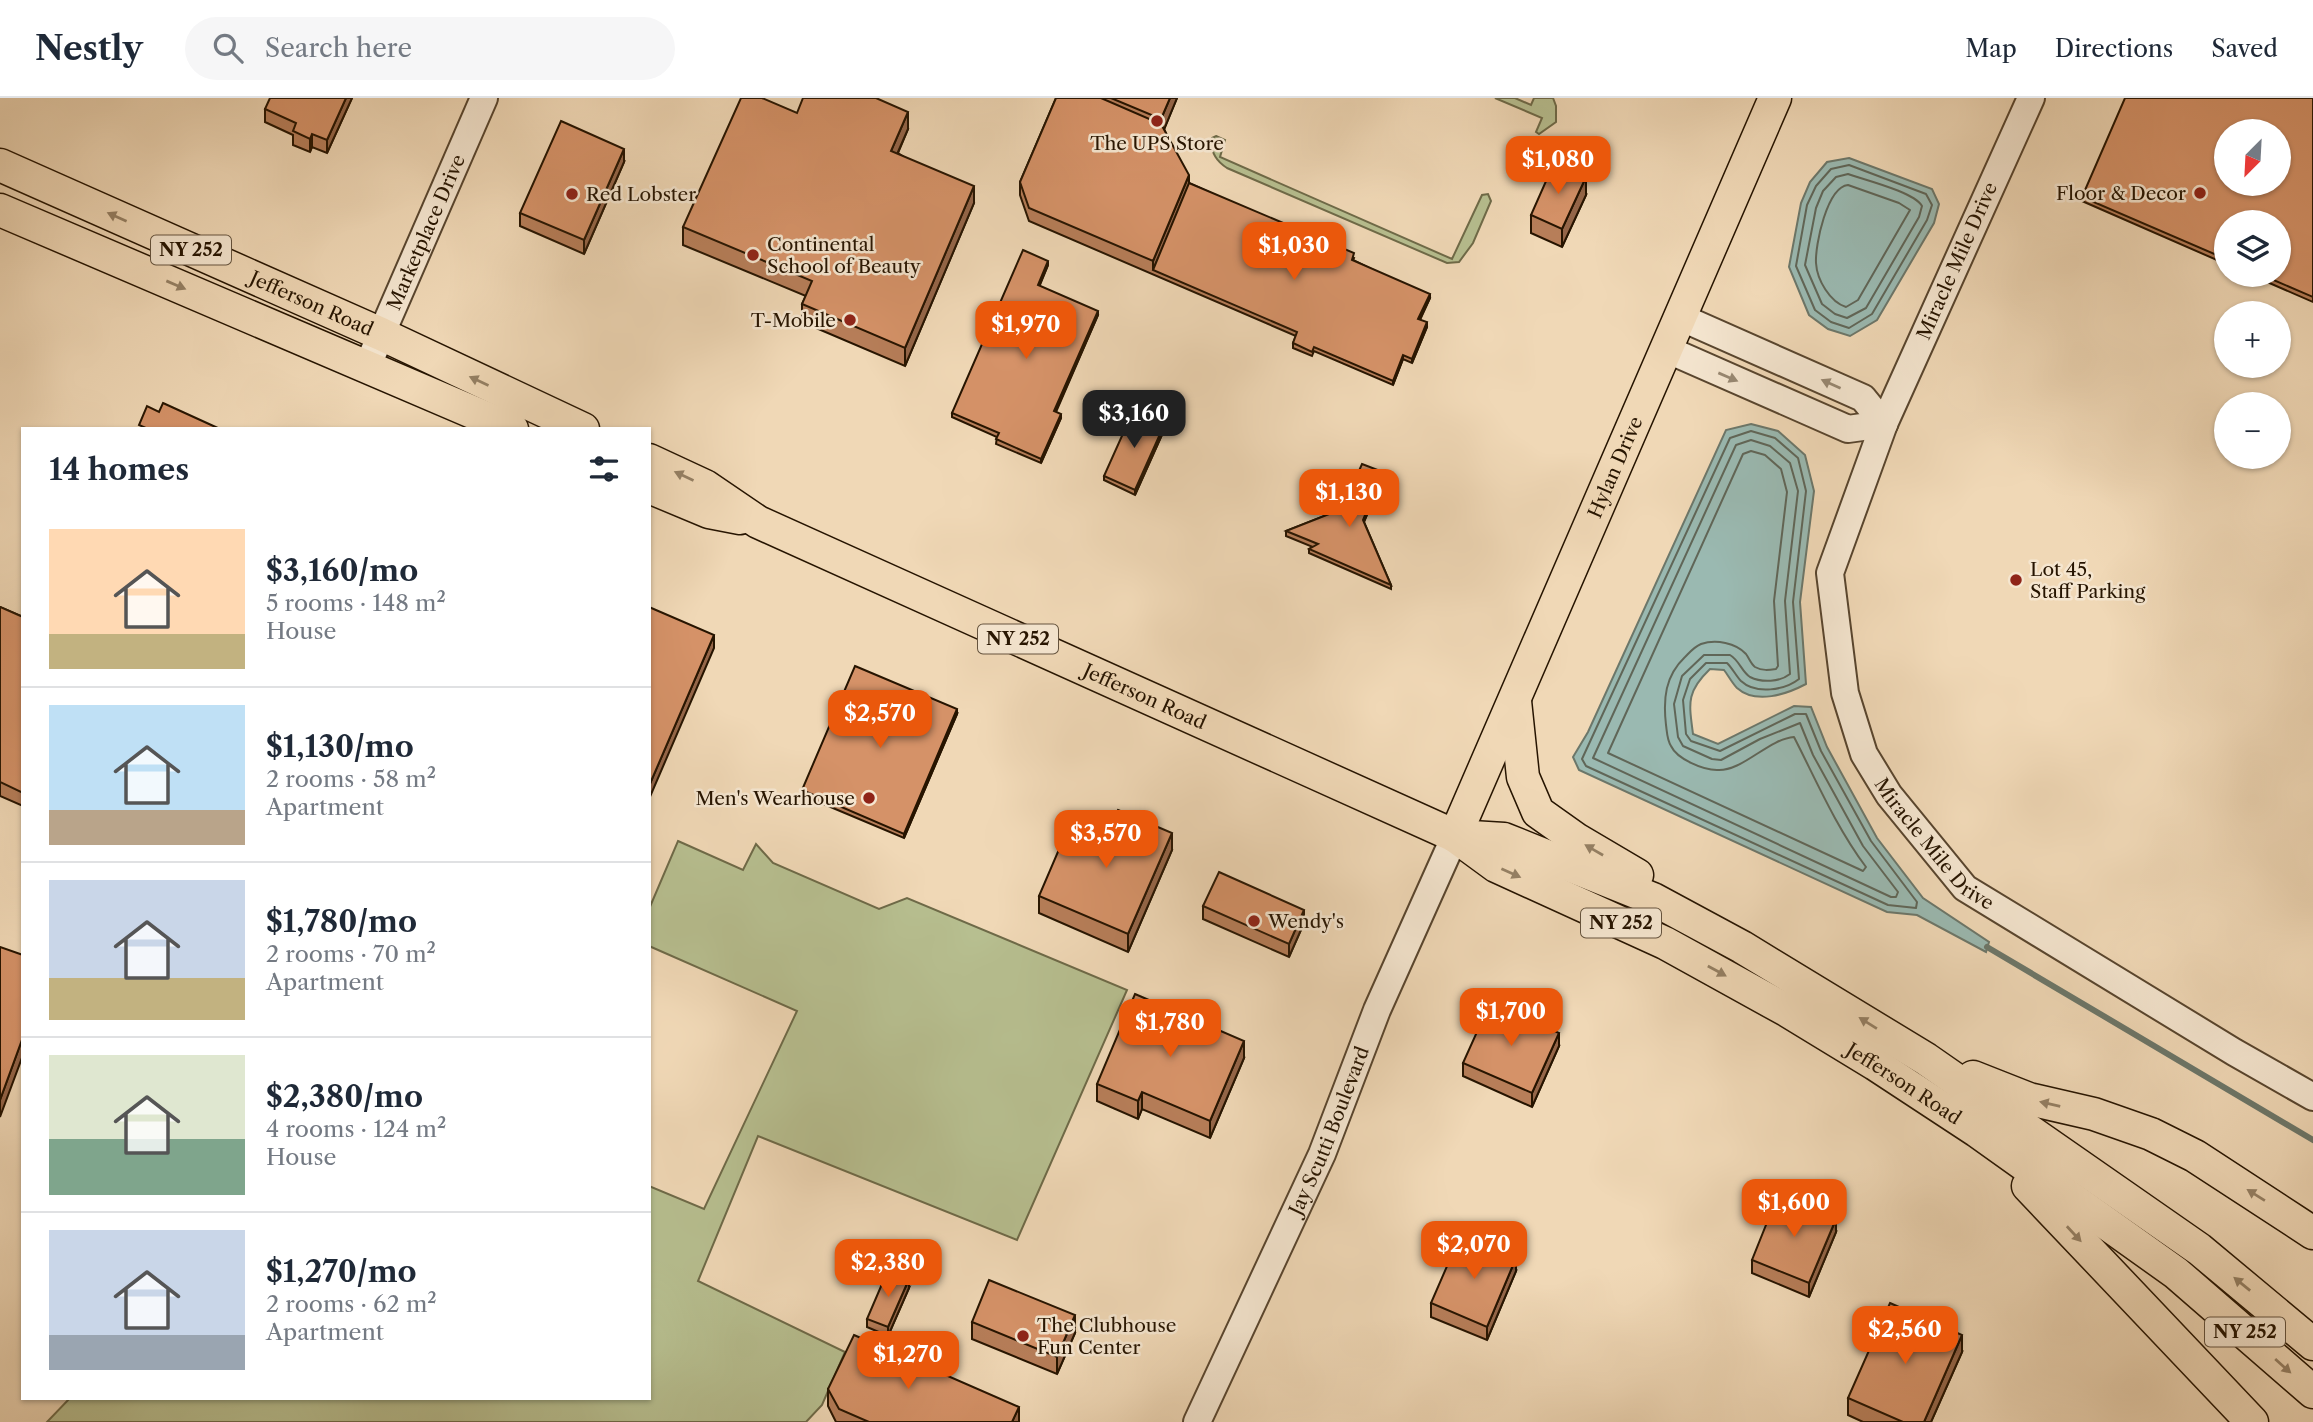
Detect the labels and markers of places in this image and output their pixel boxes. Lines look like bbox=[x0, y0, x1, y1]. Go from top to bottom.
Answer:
marker: The UPS Store bbox=[1149, 113, 1165, 129]
place label: The UPS Store bbox=[1090, 132, 1224, 155]
pin: $1,080 bbox=[1501, 136, 1615, 196]
place label: Floor & Decor bbox=[2056, 182, 2186, 205]
place label: Red Lobster bbox=[586, 183, 696, 206]
marker: Floor & Decor bbox=[2192, 185, 2208, 201]
marker: Red Lobster bbox=[564, 186, 580, 202]
pin: $1,030 bbox=[1237, 222, 1351, 282]
place label: Continental School of Beauty bbox=[767, 233, 921, 278]
marker: Continental School of Beauty bbox=[745, 247, 761, 263]
pin: $1,970 bbox=[969, 302, 1083, 361]
place label: T-Mobile bbox=[751, 309, 836, 332]
marker: T-Mobile bbox=[842, 312, 858, 328]
pin: $3,160 bbox=[1077, 390, 1191, 450]
pin: $1,130 bbox=[1292, 470, 1406, 529]
place label: Lot 45, Staff Parking bbox=[2030, 558, 2146, 603]
marker: Lot 45, Staff Parking bbox=[2008, 572, 2024, 588]
pin: $2,570 bbox=[823, 690, 937, 750]
place label: Men's Wearhouse bbox=[695, 787, 855, 810]
marker: Men's Wearhouse bbox=[861, 790, 877, 806]
pin: $3,570 bbox=[1049, 810, 1163, 870]
place label: Wendy's bbox=[1267, 910, 1344, 933]
marker: Wendy's bbox=[1246, 913, 1262, 929]
pin: $1,700 bbox=[1454, 988, 1568, 1048]
pin: $1,780 bbox=[1113, 1000, 1227, 1059]
pin: $1,600 bbox=[1737, 1180, 1851, 1239]
pin: $2,070 bbox=[1417, 1222, 1531, 1281]
pin: $2,380 bbox=[831, 1240, 945, 1299]
pin: $2,560 bbox=[1848, 1306, 1962, 1366]
place label: The Clubhouse Fun Center bbox=[1037, 1314, 1176, 1359]
marker: The Clubhouse Fun Center bbox=[1015, 1328, 1031, 1344]
pin: $1,270 bbox=[851, 1332, 965, 1391]

